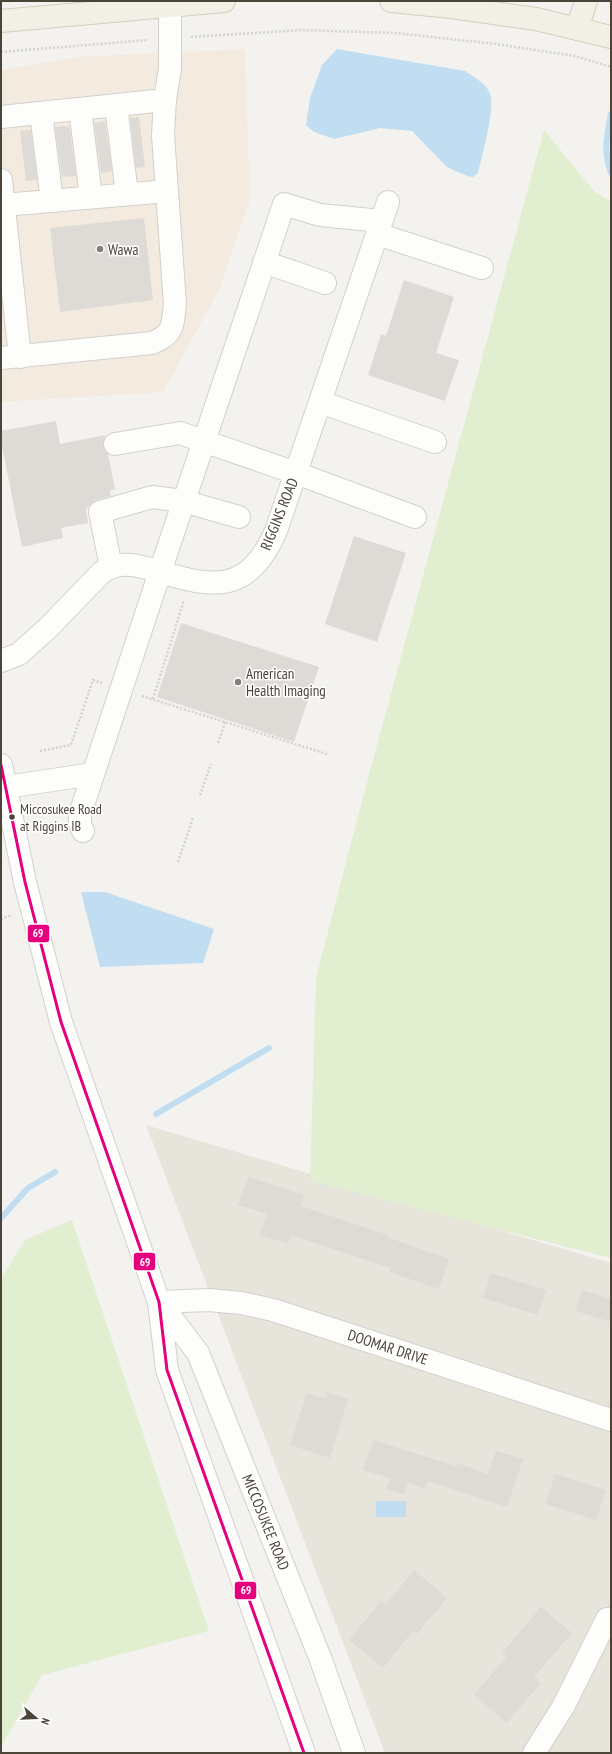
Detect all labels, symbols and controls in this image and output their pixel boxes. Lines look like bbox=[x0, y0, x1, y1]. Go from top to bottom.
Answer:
place label: Wawa bbox=[108, 240, 138, 259]
marker: Wawa bbox=[95, 244, 105, 254]
street label: RIGGINS ROAD bbox=[256, 475, 302, 553]
place label: American Health Imaging bbox=[246, 664, 326, 700]
marker: American Health Imaging bbox=[233, 677, 243, 687]
place label: Miccosukee Road at Riggins IB bbox=[20, 800, 102, 835]
marker: Miccosukee Road at Riggins IB bbox=[7, 812, 17, 822]
line badge: 69 bbox=[27, 924, 50, 943]
text: 69 bbox=[33, 926, 43, 940]
line badge: 69 bbox=[133, 1252, 156, 1271]
text: 69 bbox=[140, 1255, 150, 1269]
street label: DOOMAR DRIVE bbox=[345, 1325, 431, 1369]
street label: MICCOSUKEE ROAD bbox=[238, 1471, 294, 1573]
line badge: 69 bbox=[234, 1581, 257, 1600]
text: 69 bbox=[241, 1583, 251, 1597]
north arrow bbox=[16, 1698, 56, 1738]
text: N bbox=[38, 1716, 53, 1726]

